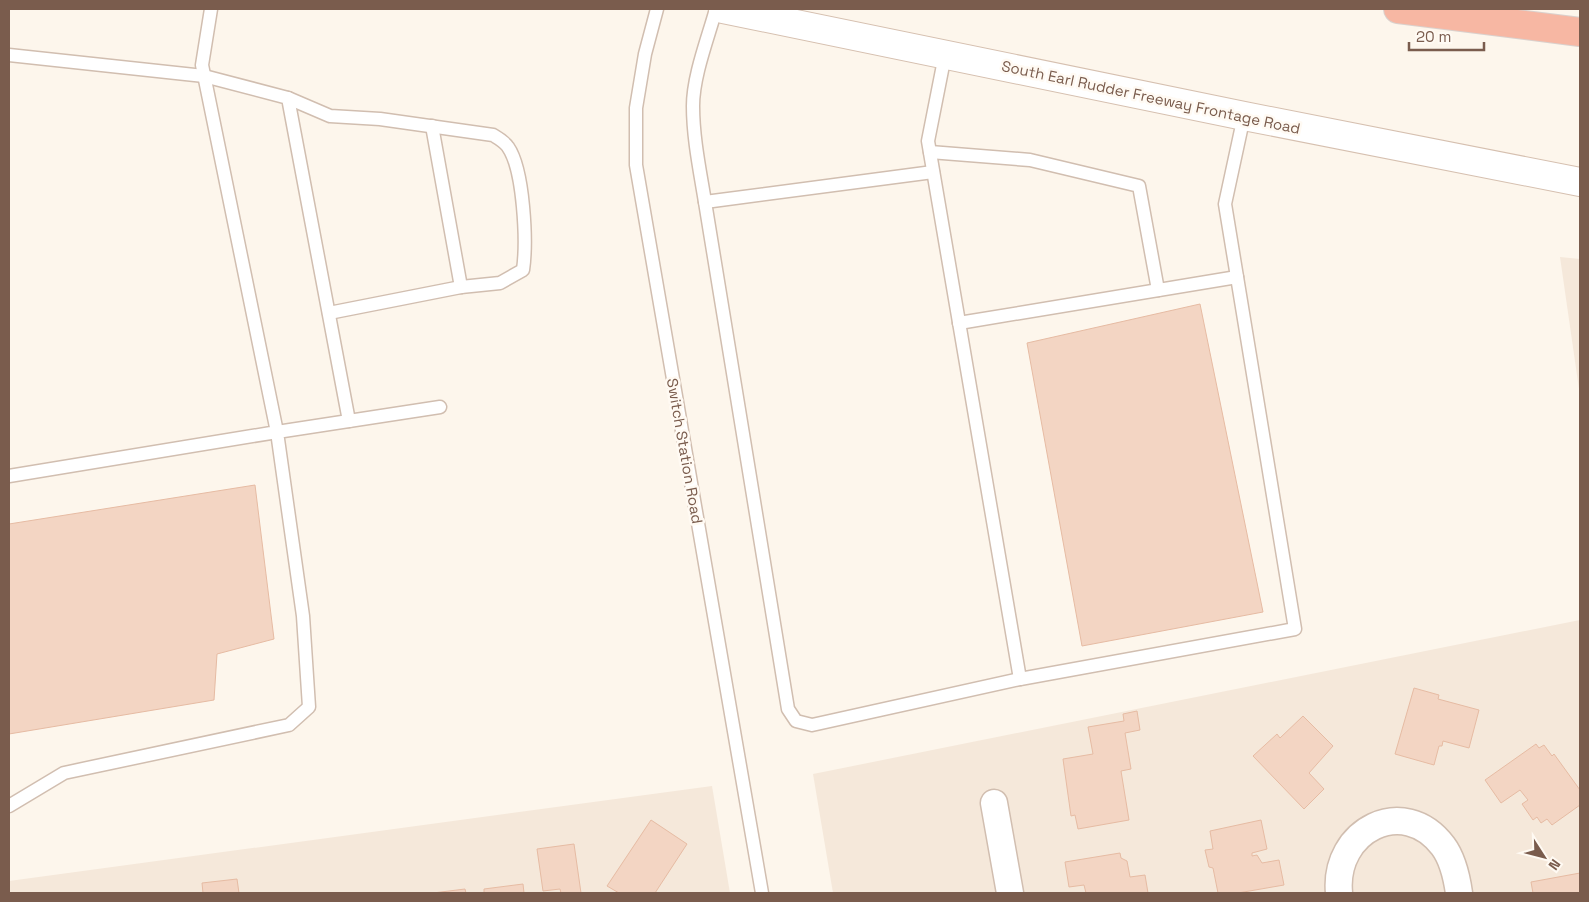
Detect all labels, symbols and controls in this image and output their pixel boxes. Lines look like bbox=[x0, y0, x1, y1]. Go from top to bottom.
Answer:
scale bar bbox=[1409, 20, 1484, 52]
text: 20 m bbox=[1416, 27, 1451, 46]
street label: South Earl Rudder Freeway Frontage Road bbox=[1000, 56, 1302, 138]
street label: Switch Station Road bbox=[663, 377, 707, 525]
north arrow bbox=[1519, 832, 1569, 882]
text: N bbox=[1544, 856, 1565, 874]

